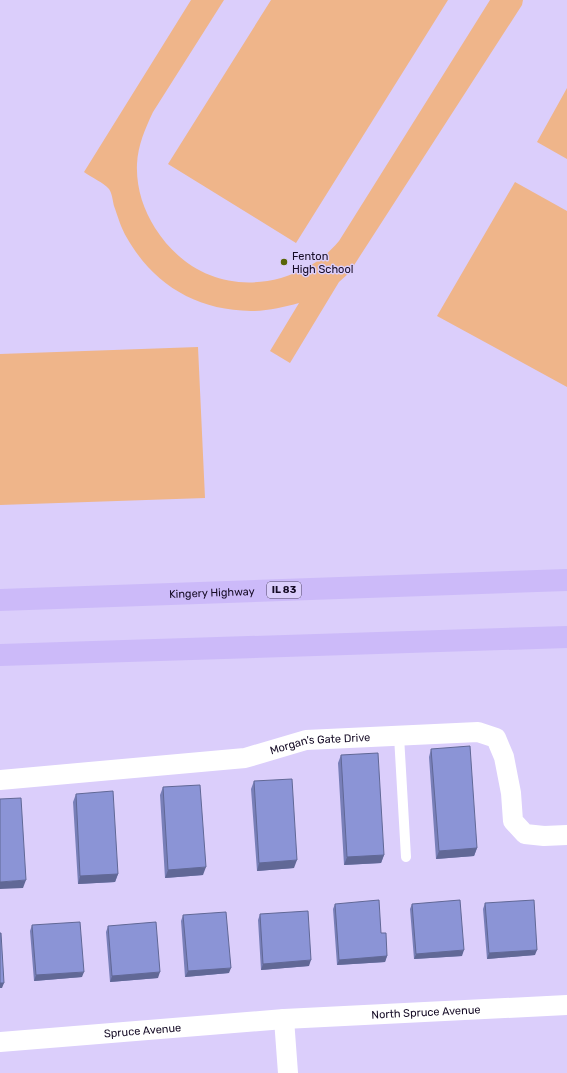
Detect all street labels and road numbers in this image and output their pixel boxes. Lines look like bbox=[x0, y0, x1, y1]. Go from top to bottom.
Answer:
road number: IL 83 bbox=[267, 582, 301, 598]
street label: Kingery Highway bbox=[169, 585, 255, 601]
street label: Morgan's Gate Drive bbox=[268, 731, 371, 757]
street label: North Spruce Avenue bbox=[371, 1003, 481, 1021]
street label: Spruce Avenue bbox=[103, 1021, 182, 1040]

